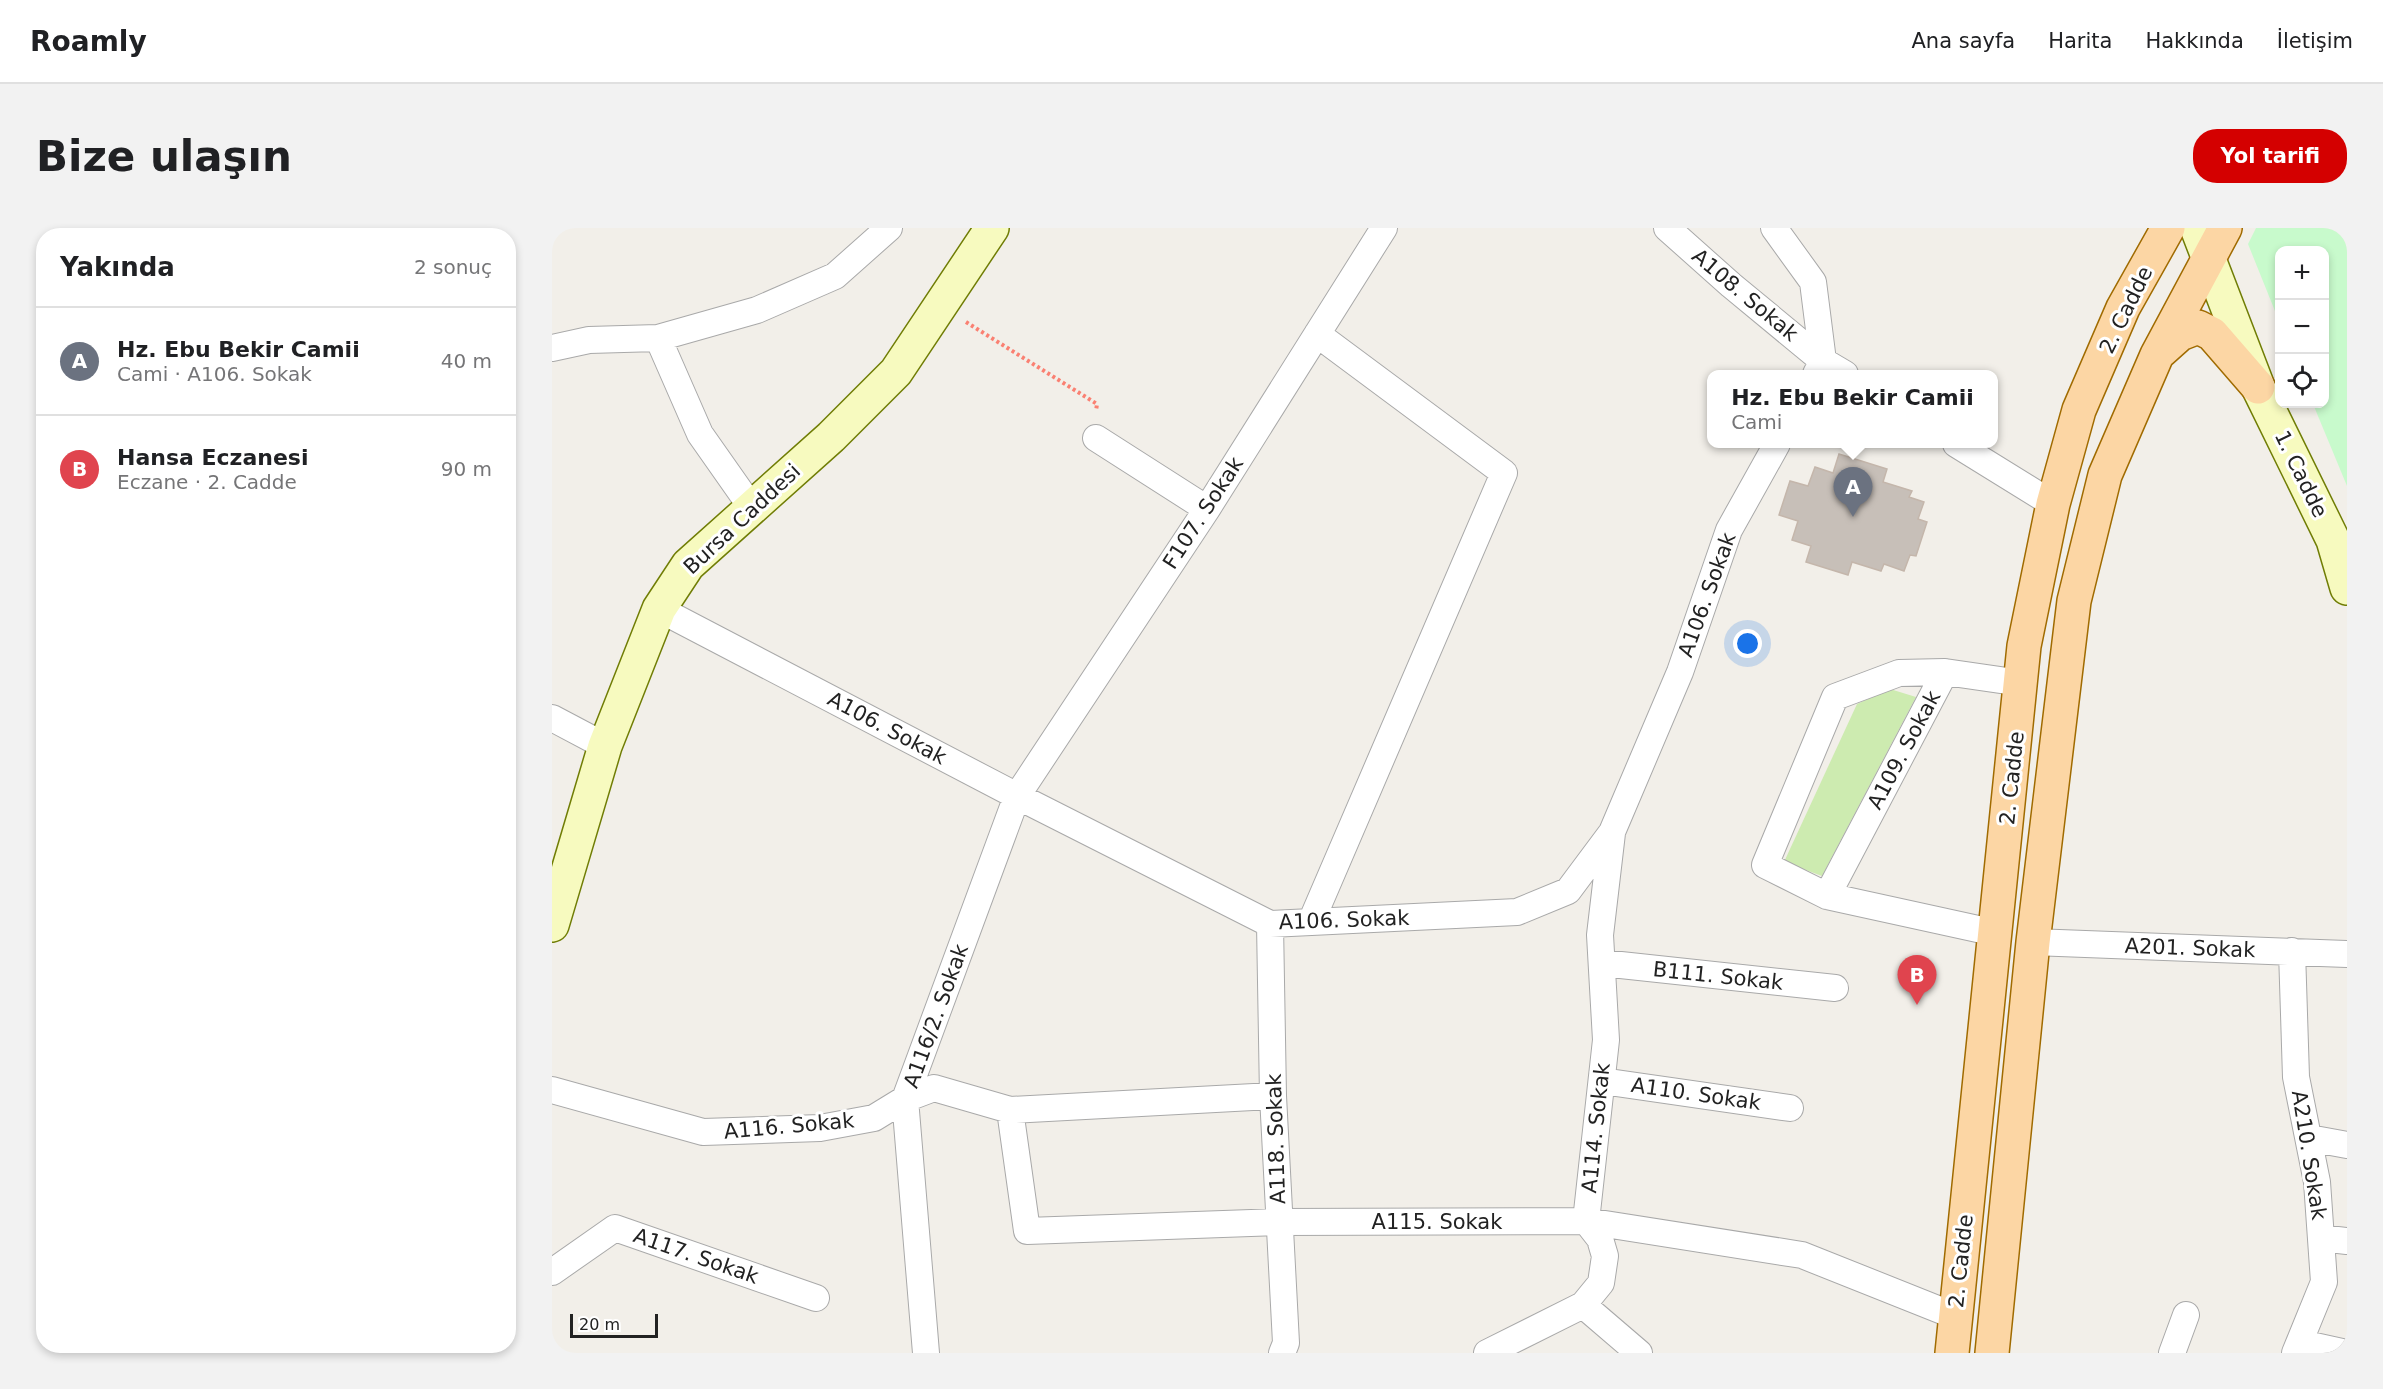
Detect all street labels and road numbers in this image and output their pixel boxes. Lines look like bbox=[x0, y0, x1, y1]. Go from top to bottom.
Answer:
street label: A108. Sokak bbox=[1687, 244, 1803, 347]
street label: 2. Cadde bbox=[2095, 263, 2157, 357]
street label: 1. Cadde bbox=[2270, 427, 2332, 521]
street label: F107. Sokak bbox=[1158, 452, 1249, 573]
street label: Bursa Caddesi bbox=[679, 459, 805, 579]
street label: A106. Sokak bbox=[1673, 529, 1741, 661]
street label: A109. Sokak bbox=[1863, 686, 1946, 813]
street label: A106. Sokak bbox=[824, 687, 951, 770]
street label: 2. Cadde bbox=[1995, 730, 2029, 826]
street label: A106. Sokak bbox=[1278, 906, 1411, 934]
street label: A201. Sokak bbox=[2124, 934, 2257, 962]
street label: A116/2. Sokak bbox=[899, 940, 973, 1091]
street label: B111. Sokak bbox=[1652, 957, 1785, 995]
street label: A114. Sokak bbox=[1577, 1061, 1615, 1194]
street label: A118. Sokak bbox=[1262, 1072, 1290, 1205]
street label: A110. Sokak bbox=[1630, 1073, 1763, 1115]
street label: A210. Sokak bbox=[2287, 1089, 2331, 1222]
street label: A116. Sokak bbox=[723, 1108, 856, 1144]
street label: A115. Sokak bbox=[1372, 1210, 1503, 1234]
street label: 2. Cadde bbox=[1944, 1213, 1978, 1309]
street label: A117. Sokak bbox=[630, 1223, 763, 1289]

